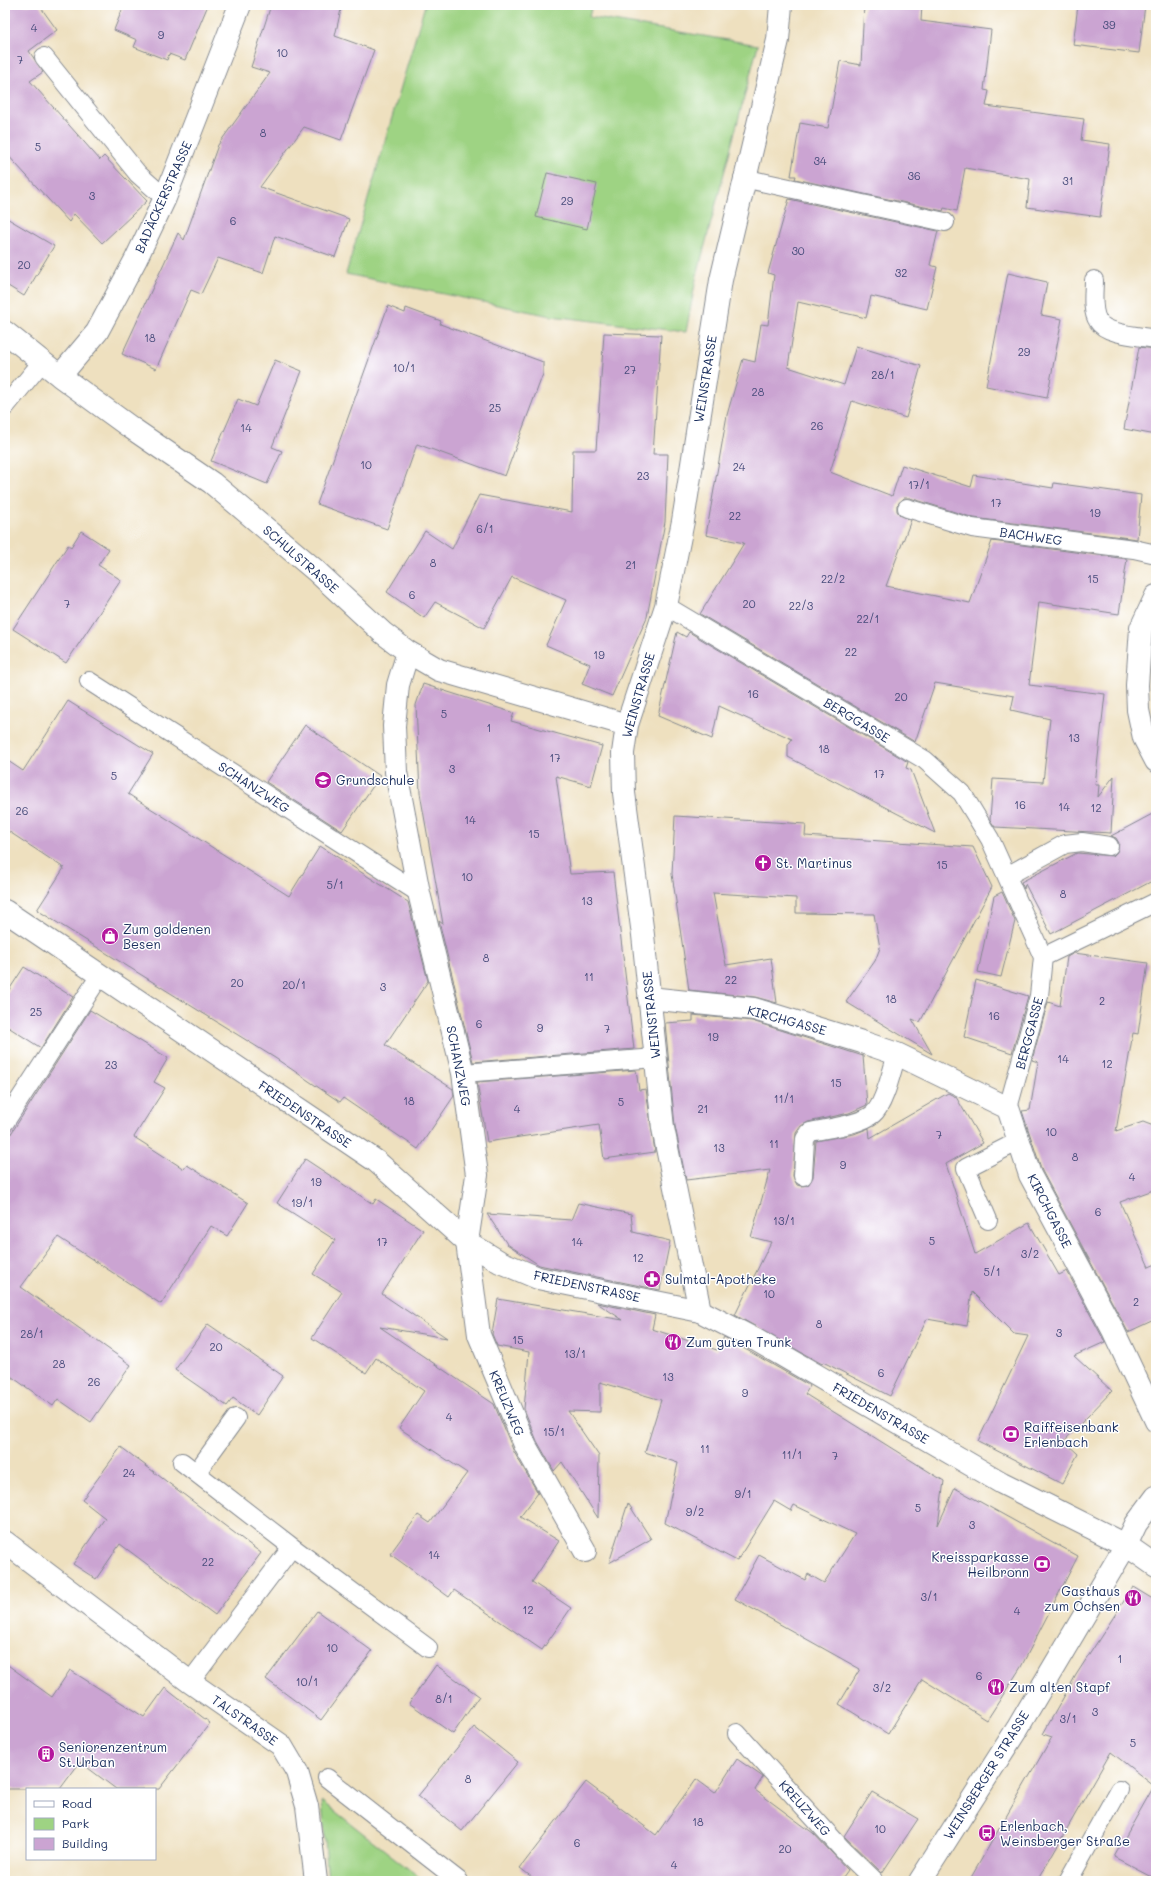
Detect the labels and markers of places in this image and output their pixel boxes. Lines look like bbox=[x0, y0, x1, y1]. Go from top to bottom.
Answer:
school or university icon: Grundschule bbox=[313, 770, 333, 790]
place label: Grundschule bbox=[336, 771, 414, 788]
church icon: St. Martinus bbox=[753, 853, 773, 873]
place label: St. Martinus bbox=[776, 854, 852, 871]
place label: Zum goldenen Besen bbox=[123, 920, 211, 952]
shop icon: Zum goldenen Besen bbox=[100, 926, 120, 946]
pharmacy icon: Sulmtal-Apotheke bbox=[642, 1269, 662, 1289]
place label: Sulmtal-Apotheke bbox=[665, 1270, 776, 1287]
restaurant icon: Zum guten Trunk bbox=[663, 1332, 683, 1352]
place label: Zum guten Trunk bbox=[686, 1333, 791, 1350]
place label: Raiffeisenbank Erlenbach bbox=[1024, 1418, 1119, 1450]
bank icon: Raiffeisenbank Erlenbach bbox=[1001, 1424, 1021, 1444]
place label: Kreissparkasse Heilbronn bbox=[932, 1548, 1029, 1580]
bank icon: Kreissparkasse Heilbronn bbox=[1032, 1554, 1052, 1574]
place label: Gasthaus zum Ochsen bbox=[1044, 1582, 1120, 1614]
restaurant icon: Gasthaus zum Ochsen bbox=[1123, 1588, 1143, 1608]
restaurant icon: Zum alten Stapf bbox=[986, 1677, 1006, 1697]
place label: Zum alten Stapf bbox=[1009, 1678, 1111, 1695]
place label: Seniorenzentrum St.Urban bbox=[59, 1738, 167, 1770]
building icon: Seniorenzentrum St.Urban bbox=[36, 1744, 56, 1764]
place label: Erlenbach, Weinsberger Straße bbox=[1000, 1817, 1130, 1849]
bus stop icon: Erlenbach, Weinsberger Straße bbox=[977, 1823, 997, 1843]

